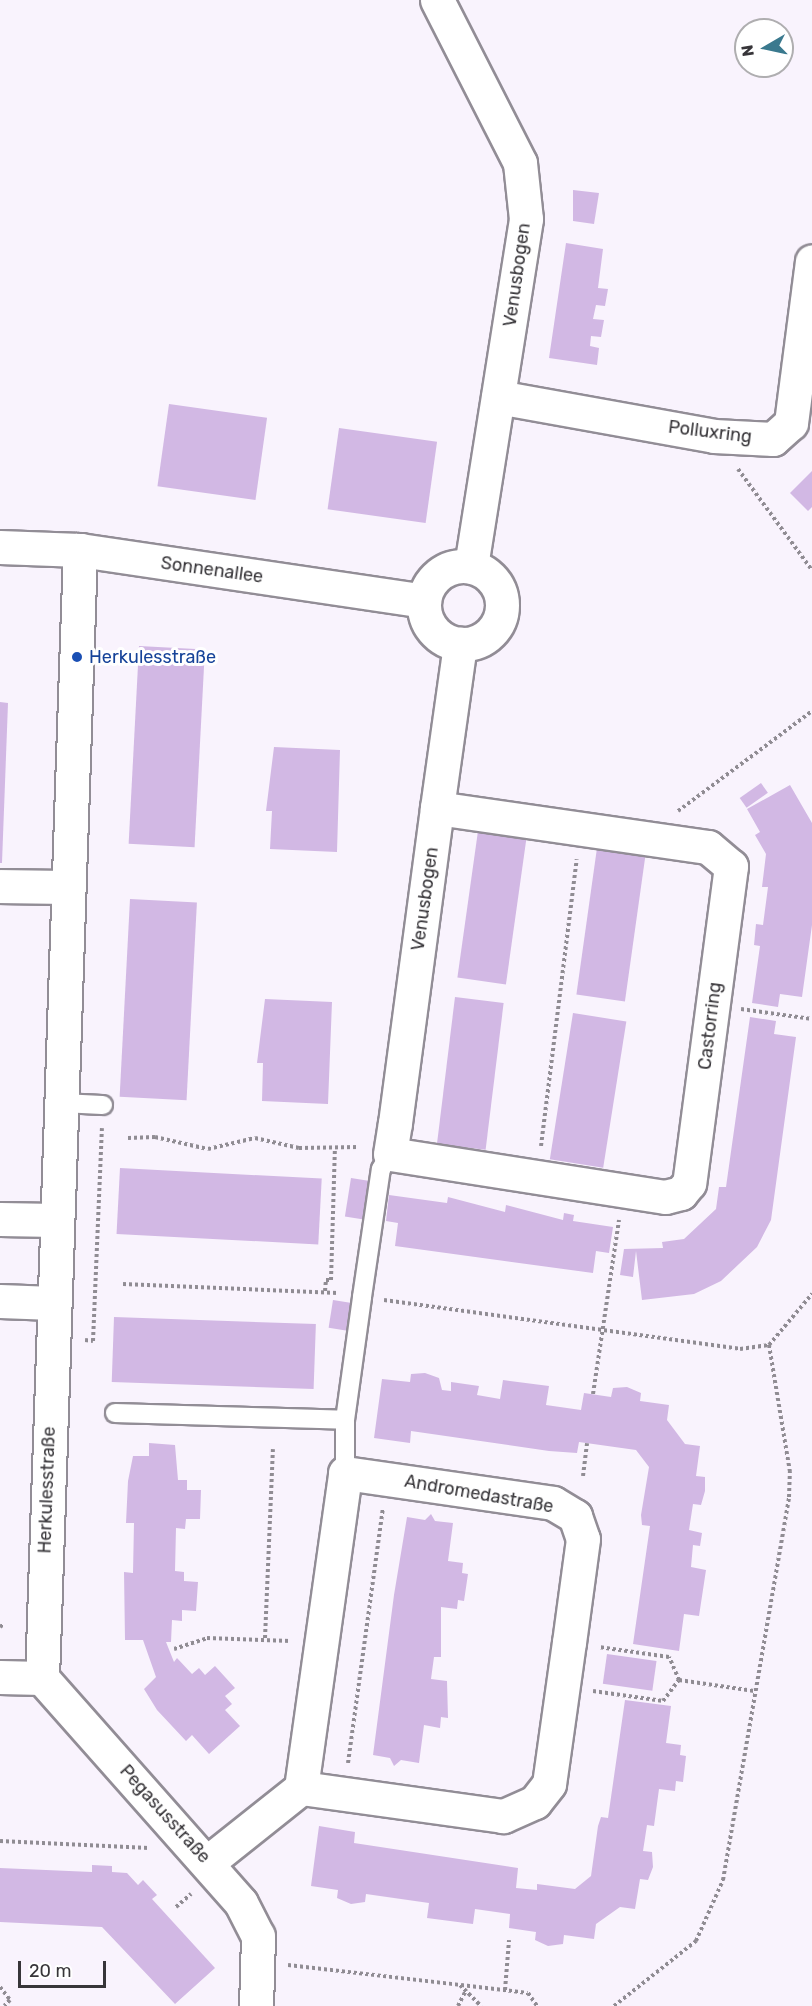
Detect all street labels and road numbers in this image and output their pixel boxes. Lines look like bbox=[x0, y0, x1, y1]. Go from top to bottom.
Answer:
street label: Venusbogen bbox=[499, 222, 535, 328]
street label: Polluxring bbox=[667, 416, 753, 448]
street label: Sonnenallee bbox=[159, 552, 265, 588]
street label: Venusbogen bbox=[407, 846, 443, 952]
street label: Castorring bbox=[694, 981, 726, 1071]
street label: Herkulesstraße bbox=[34, 1426, 60, 1554]
street label: Andromedastraße bbox=[403, 1470, 555, 1518]
street label: Pegasusstraße bbox=[115, 1760, 215, 1868]

